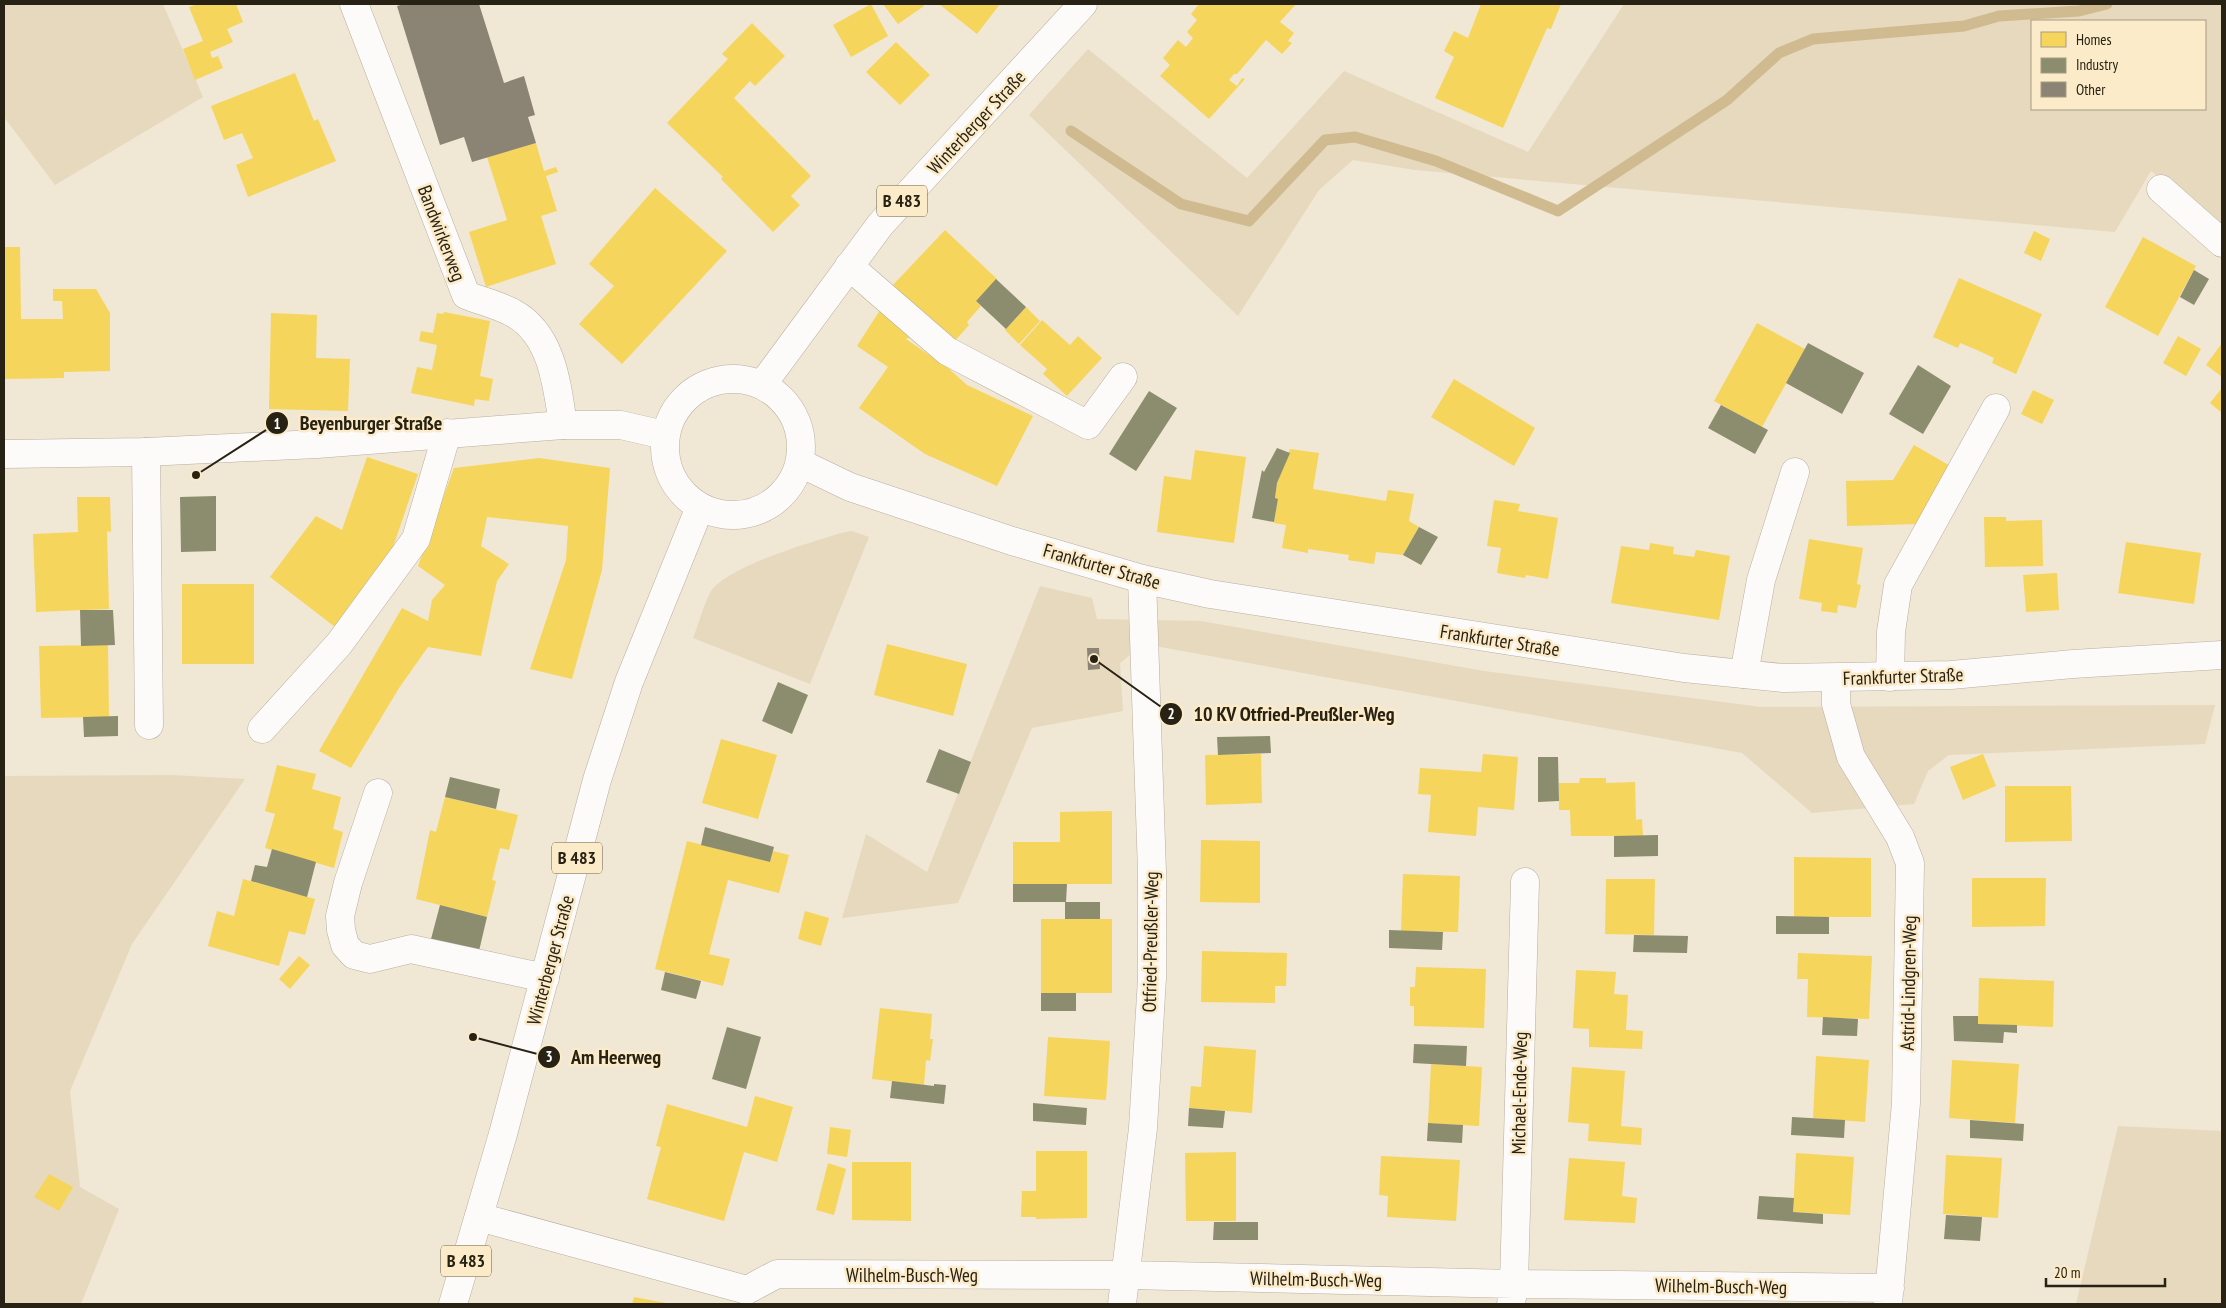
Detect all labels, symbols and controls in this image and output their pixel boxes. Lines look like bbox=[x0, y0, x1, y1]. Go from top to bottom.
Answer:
legend bbox=[2031, 20, 2206, 110]
text: Homes bbox=[2076, 30, 2112, 49]
text: Industry bbox=[2076, 55, 2118, 74]
street label: Winterberger Straße bbox=[922, 65, 1030, 179]
text: Other bbox=[2076, 80, 2106, 99]
street label: Bandwirkerweg bbox=[413, 182, 471, 284]
road number: B 483 bbox=[877, 186, 927, 217]
callout: Beyenburger Straße bbox=[265, 406, 452, 441]
text: Beyenburger Straße bbox=[300, 410, 442, 436]
text: 1 bbox=[273, 414, 281, 433]
street label: Frankfurter Straße bbox=[1041, 538, 1163, 594]
street label: Frankfurter Straße bbox=[1439, 619, 1562, 661]
street label: Frankfurter Straße bbox=[1842, 662, 1964, 690]
callout: 10 KV Otfried-Preußler-Weg bbox=[1158, 696, 1405, 731]
text: 10 KV Otfried-Preußler-Weg bbox=[1193, 701, 1395, 727]
text: 2 bbox=[1167, 704, 1175, 723]
road number: B 483 bbox=[552, 842, 602, 874]
street label: Otfried-Preußler-Weg bbox=[1137, 871, 1163, 1013]
street label: Winterberger Straße bbox=[521, 892, 579, 1027]
street label: Astrid-Lindgren-Weg bbox=[1895, 915, 1921, 1051]
street label: Michael-Ende-Weg bbox=[1506, 1031, 1532, 1155]
callout: Am Heerweg bbox=[536, 1039, 671, 1074]
text: Am Heerweg bbox=[570, 1044, 661, 1070]
text: 3 bbox=[545, 1047, 553, 1066]
road number: B 483 bbox=[441, 1246, 491, 1276]
scale bar bbox=[2046, 1256, 2165, 1288]
street label: Wilhelm-Busch-Weg bbox=[846, 1263, 978, 1287]
text: 20 m bbox=[2054, 1263, 2080, 1282]
street label: Wilhelm-Busch-Weg bbox=[1250, 1266, 1382, 1292]
street label: Wilhelm-Busch-Weg bbox=[1655, 1273, 1787, 1299]

